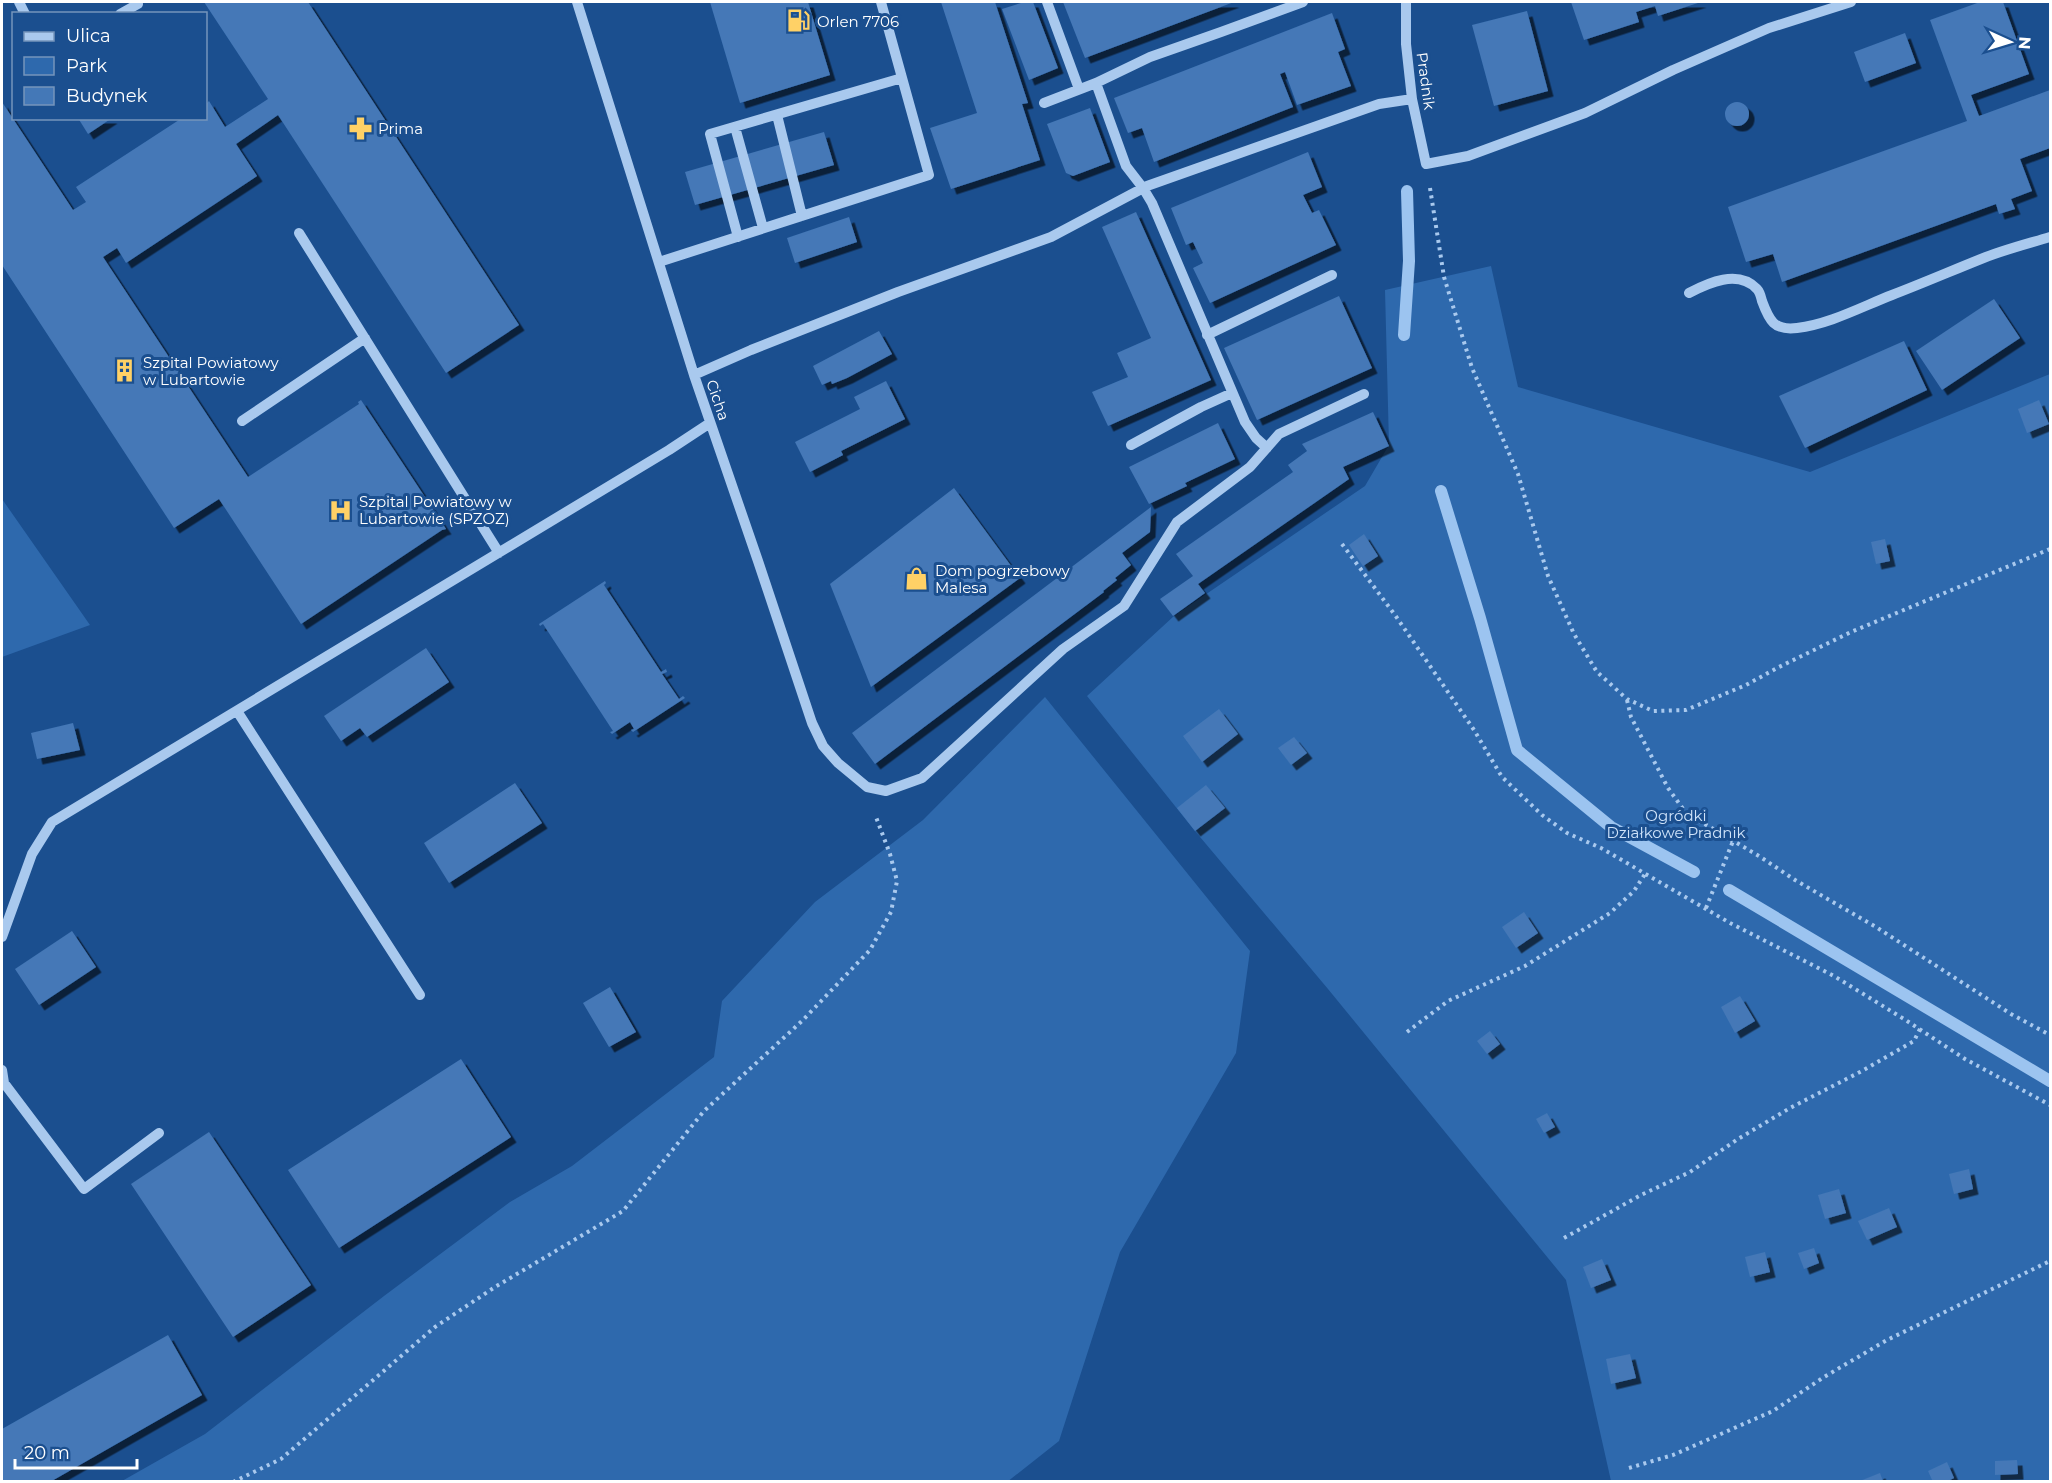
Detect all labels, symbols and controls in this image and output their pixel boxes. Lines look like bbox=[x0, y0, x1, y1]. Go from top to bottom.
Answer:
fuel station icon: Orlen 7706 bbox=[786, 8, 812, 34]
legend bbox=[12, 12, 207, 120]
place label: Orlen 7706 bbox=[817, 12, 899, 31]
north arrow bbox=[1980, 12, 2040, 72]
text: Ulica bbox=[66, 25, 111, 47]
text: N bbox=[2015, 36, 2034, 50]
street label: Pradnik bbox=[1413, 51, 1439, 111]
text: Park bbox=[66, 55, 107, 77]
text: Budynek bbox=[66, 85, 148, 107]
pharmacy icon: Prima bbox=[347, 115, 373, 141]
place label: Prima bbox=[378, 119, 423, 138]
place label: Szpital Powiatowy w Lubartowie bbox=[143, 353, 279, 389]
building icon: Szpital Powiatowy w Lubartowie bbox=[112, 358, 138, 384]
street label: Cicha bbox=[702, 377, 734, 423]
place label: Szpital Powiatowy w Lubartowie (SPZOZ) bbox=[359, 492, 513, 528]
hospital icon: Szpital Powiatowy w Lubartowie (SPZOZ) bbox=[328, 497, 354, 523]
place label: Dom pogrzebowy Malesa bbox=[935, 561, 1071, 597]
shop icon: Dom pogrzebowy Malesa bbox=[904, 566, 930, 592]
park label: Ogródki Działkowe Pradnik bbox=[1607, 806, 1745, 842]
scale bar bbox=[15, 1432, 136, 1470]
text: 20 m bbox=[24, 1442, 70, 1464]

